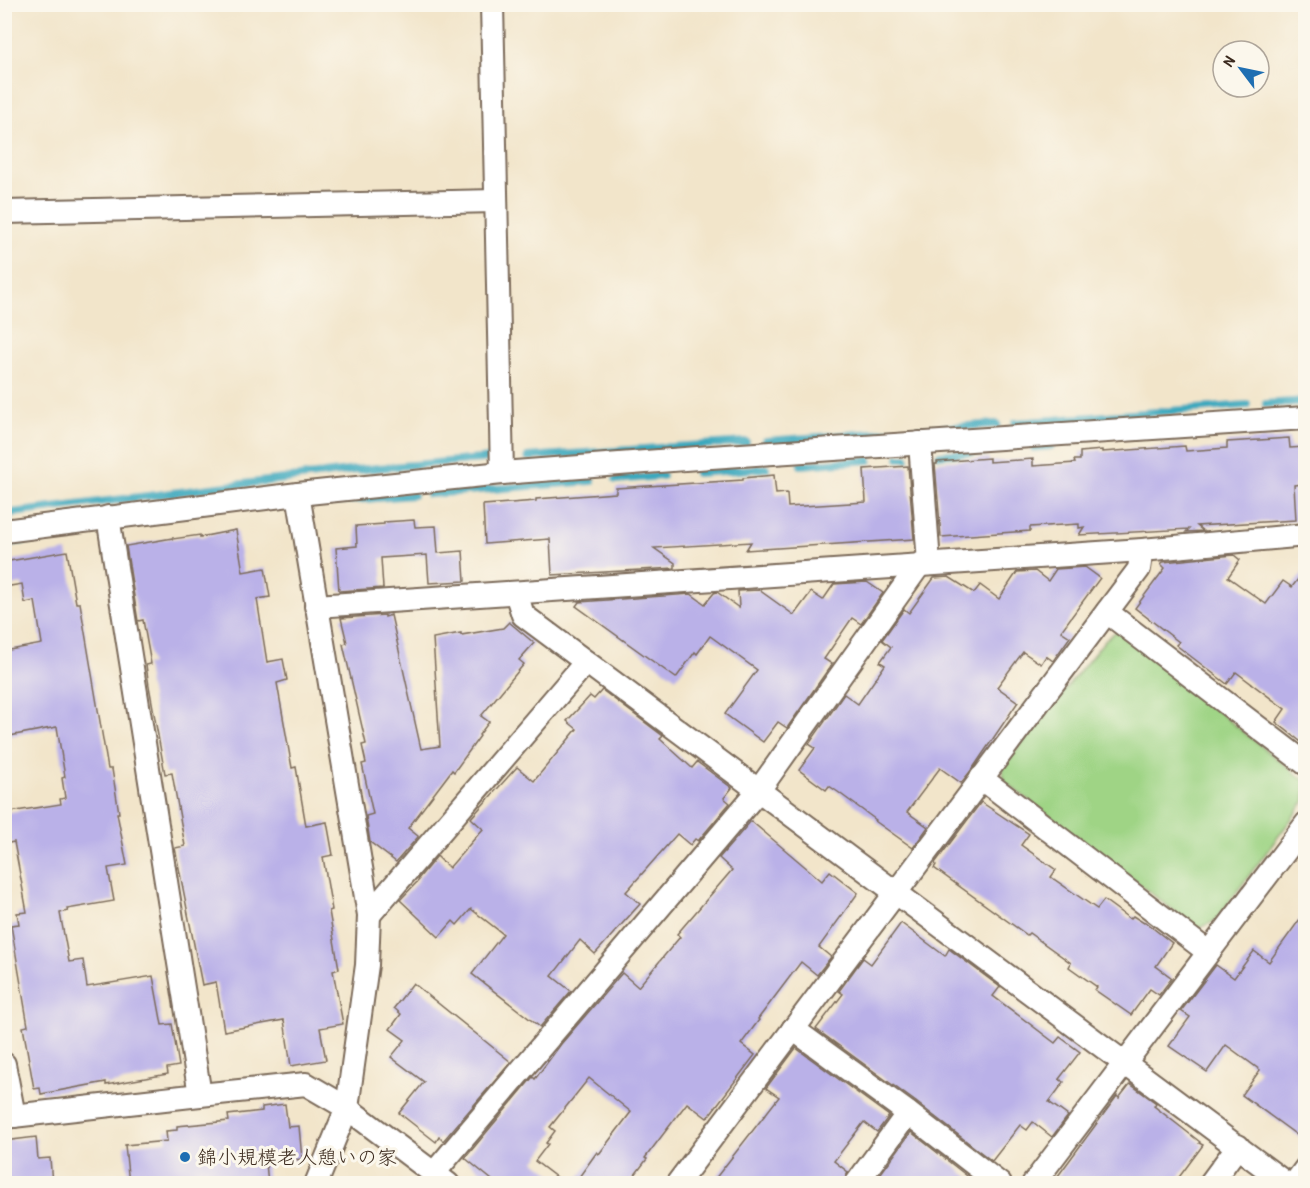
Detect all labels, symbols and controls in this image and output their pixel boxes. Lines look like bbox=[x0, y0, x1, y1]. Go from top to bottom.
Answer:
north arrow bbox=[1211, 39, 1271, 99]
text: N bbox=[1217, 51, 1240, 70]
place label: 錦小規模老人憩いの家 bbox=[197, 1143, 397, 1170]
marker: 錦小規模老人憩いの家 bbox=[178, 1150, 192, 1164]

